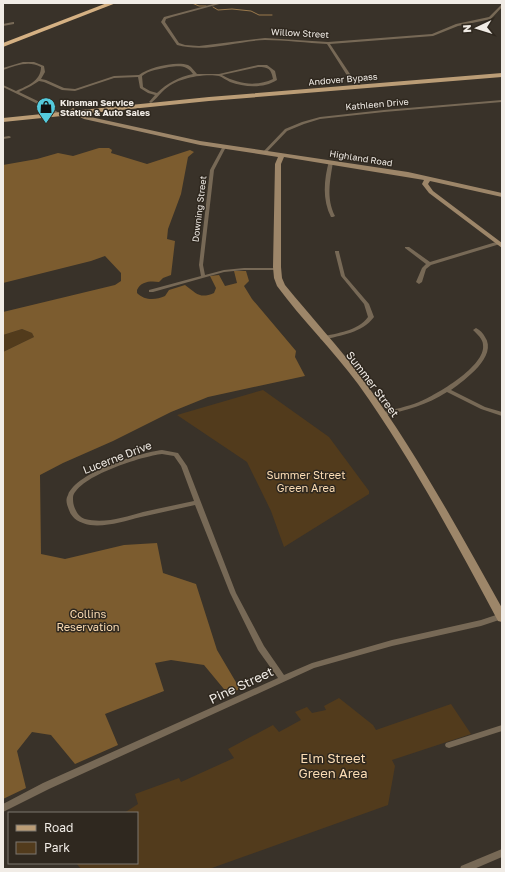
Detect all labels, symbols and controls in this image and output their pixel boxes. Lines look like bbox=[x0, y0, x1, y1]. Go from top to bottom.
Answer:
north arrow bbox=[457, 8, 497, 48]
text: N bbox=[460, 24, 473, 33]
street label: Willow Street bbox=[271, 26, 330, 40]
street label: Andover Bypass bbox=[308, 70, 378, 87]
shop icon: Kinsman Service Station & Auto Sales bbox=[35, 96, 57, 124]
street label: Kathleen Drive bbox=[345, 96, 409, 112]
place label: Kinsman Service Station & Auto Sales bbox=[60, 97, 150, 118]
street label: Highland Road bbox=[329, 148, 393, 168]
street label: Downing Street bbox=[189, 175, 209, 243]
street label: Summer Street bbox=[344, 348, 402, 420]
street label: Lucerne Drive bbox=[81, 438, 153, 476]
park label: Summer Street Green Area bbox=[266, 468, 346, 494]
park label: Collins Reservation bbox=[56, 607, 120, 633]
street label: Pine Street bbox=[206, 663, 276, 707]
park label: Elm Street Green Area bbox=[299, 750, 367, 781]
legend bbox=[8, 812, 138, 864]
text: Road bbox=[44, 820, 73, 835]
text: Park bbox=[44, 840, 70, 855]

